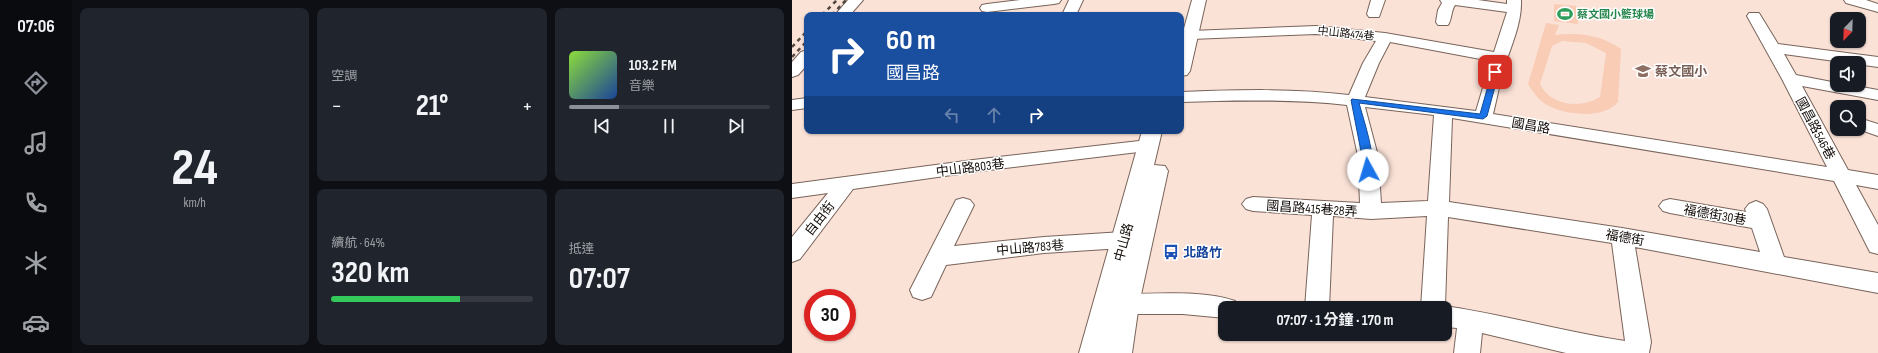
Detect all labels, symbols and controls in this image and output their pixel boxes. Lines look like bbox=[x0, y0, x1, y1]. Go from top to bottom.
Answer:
sports icon: 蔡文國小籃球場 bbox=[1556, 5, 1574, 23]
place label: 蔡文國小籃球場 bbox=[1577, 8, 1654, 21]
north arrow bbox=[1830, 12, 1866, 48]
map controls bbox=[1830, 12, 1866, 136]
text: 07:06 bbox=[17, 16, 55, 37]
text: 60 m bbox=[886, 24, 935, 57]
street label: 中山路474巷 bbox=[1317, 24, 1375, 43]
icon: right bbox=[820, 28, 872, 80]
pin bbox=[1478, 55, 1512, 89]
text: 103.2 FM bbox=[629, 56, 677, 75]
button: sound bbox=[1830, 56, 1866, 92]
icon: arrive bbox=[1484, 61, 1506, 83]
school or university icon: 蔡文國小 bbox=[1634, 62, 1652, 80]
text: 國昌路 bbox=[886, 63, 940, 84]
place label: 蔡文國小 bbox=[1655, 64, 1708, 80]
text: 空調 bbox=[331, 68, 357, 84]
icon: directions bbox=[22, 69, 50, 97]
text: 音樂 bbox=[629, 78, 655, 94]
text: 21° bbox=[416, 88, 448, 124]
text: − bbox=[331, 93, 342, 120]
text: + bbox=[522, 93, 533, 120]
street label: 國昌路546巷 bbox=[1792, 95, 1838, 162]
button: search bbox=[1830, 100, 1866, 136]
icon: left bbox=[941, 104, 963, 126]
icon: ahead bbox=[983, 104, 1005, 126]
icon: right bbox=[1025, 104, 1047, 126]
icon: previous bbox=[591, 115, 613, 137]
icon: pause bbox=[658, 115, 680, 137]
icon: next bbox=[725, 115, 747, 137]
street label: 國昌路 bbox=[1510, 115, 1551, 137]
icon: music bbox=[22, 129, 50, 157]
text: 24 bbox=[171, 137, 218, 200]
position arrow bbox=[1347, 149, 1389, 191]
street label: 中山路803巷 bbox=[935, 156, 1005, 180]
icon: phone bbox=[22, 189, 50, 217]
text: km/h bbox=[183, 195, 206, 211]
street label: 自由街 bbox=[801, 198, 838, 239]
street label: 國昌路415巷28弄 bbox=[1266, 198, 1358, 220]
street label: 福德街30巷 bbox=[1682, 202, 1747, 228]
street label: 中山路 bbox=[1111, 221, 1137, 263]
street label: 福德街 bbox=[1604, 227, 1645, 249]
text: 續航 · 64% bbox=[331, 235, 385, 251]
street label: 中山路783巷 bbox=[995, 237, 1065, 259]
text: 抵達 bbox=[569, 241, 595, 257]
bus stop icon: 北路竹 bbox=[1162, 243, 1180, 261]
place label: 北路竹 bbox=[1183, 245, 1222, 261]
icon: climate bbox=[22, 249, 50, 277]
text: 320 km bbox=[331, 255, 409, 291]
text: 07:07 bbox=[569, 261, 630, 297]
speed limit sign: 30 bbox=[804, 289, 856, 341]
icon: car bbox=[22, 309, 50, 337]
text: 07:07 · 1 分鐘 · 170 m bbox=[1276, 311, 1394, 330]

